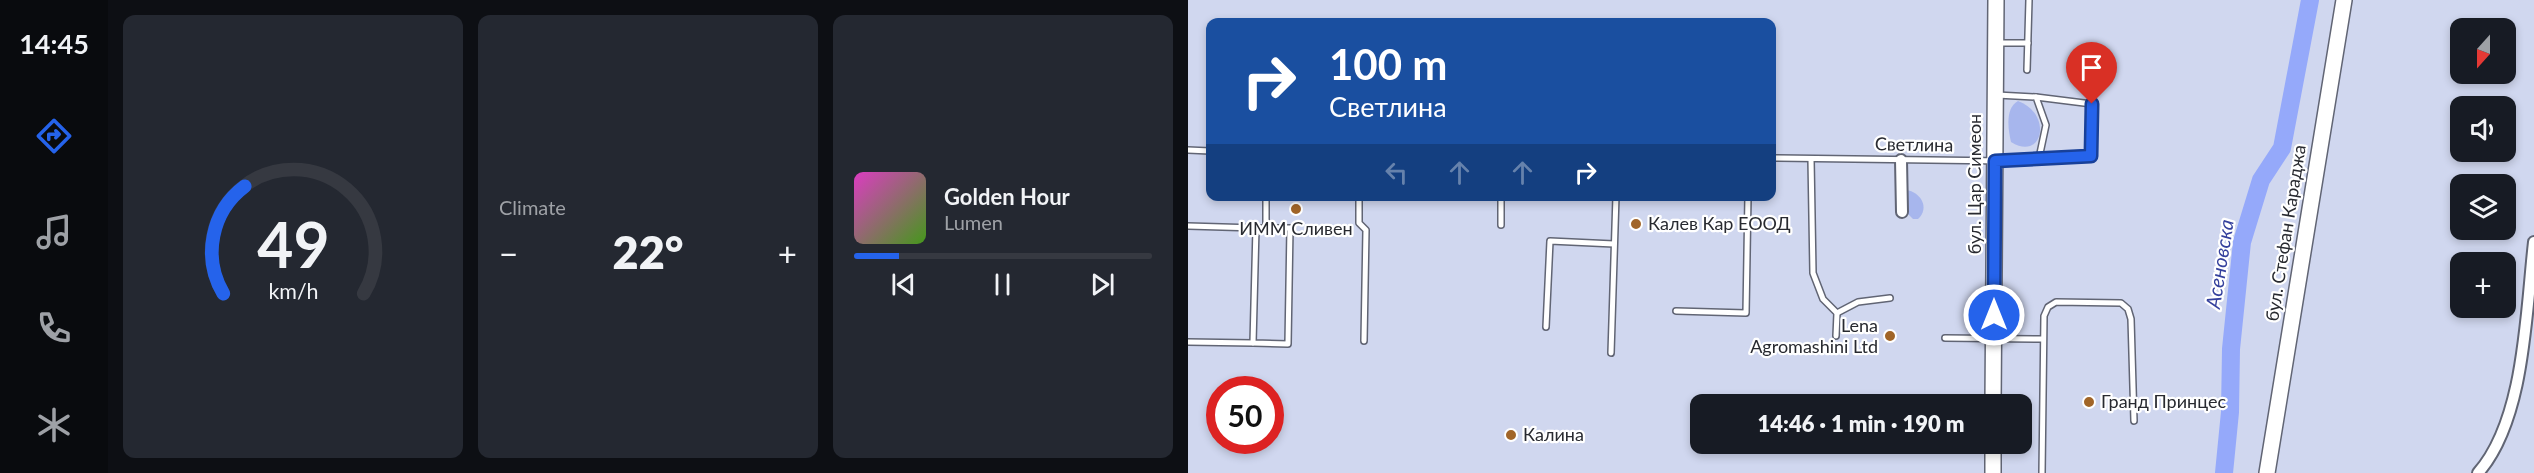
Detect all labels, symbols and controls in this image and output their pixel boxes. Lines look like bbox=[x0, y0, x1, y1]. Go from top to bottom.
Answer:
north arrow bbox=[2450, 18, 2516, 84]
map controls bbox=[2450, 18, 2516, 318]
text: 14:45 bbox=[19, 27, 89, 60]
text: 100 m bbox=[1329, 39, 1447, 89]
icon: right bbox=[1230, 42, 1308, 120]
pin bbox=[2066, 42, 2117, 104]
icon: arrive bbox=[2075, 51, 2108, 84]
text: Светлина bbox=[1329, 90, 1447, 123]
button: sound bbox=[2450, 96, 2516, 162]
street label: бул. Цар Симеон bbox=[1963, 114, 1985, 254]
icon: directions bbox=[33, 115, 75, 157]
street label: Светлина bbox=[1875, 132, 1953, 156]
street label: бул. Стефан Караджа bbox=[2260, 143, 2310, 323]
icon: left bbox=[1380, 156, 1413, 189]
icon: ahead bbox=[1443, 156, 1476, 189]
icon: ahead bbox=[1506, 156, 1539, 189]
icon: right bbox=[1569, 156, 1602, 189]
button: layers bbox=[2450, 174, 2516, 240]
text: Golden Hour bbox=[944, 183, 1070, 210]
text: Climate bbox=[499, 195, 566, 219]
marker: ИММ Сливен bbox=[1289, 202, 1303, 216]
text: 49 bbox=[257, 206, 329, 281]
text: Lumen bbox=[944, 210, 1003, 234]
icon: music bbox=[33, 211, 75, 253]
place label: Калев Кар ЕООД bbox=[1648, 212, 1791, 234]
place label: ИММ Сливен bbox=[1239, 217, 1353, 239]
marker: Калев Кар ЕООД bbox=[1629, 217, 1643, 231]
water label: Асеновска bbox=[2200, 218, 2238, 311]
text: 22° bbox=[613, 225, 683, 279]
text: − bbox=[499, 233, 518, 273]
text: + bbox=[778, 233, 797, 273]
button: + bbox=[2450, 252, 2516, 318]
icon: previous bbox=[887, 268, 920, 301]
icon: pause bbox=[986, 268, 1019, 301]
icon: next bbox=[1086, 268, 1119, 301]
text: km/h bbox=[268, 278, 318, 304]
position arrow bbox=[1962, 283, 2026, 347]
icon: phone bbox=[33, 307, 75, 349]
place label: Lena Agromashini Ltd bbox=[1750, 314, 1878, 357]
marker: Lena Agromashini Ltd bbox=[1883, 329, 1897, 343]
speed limit sign: 50 bbox=[1206, 376, 1284, 454]
place label: Гранд Принцес bbox=[2101, 390, 2226, 412]
marker: Гранд Принцес bbox=[2082, 395, 2096, 409]
icon: climate bbox=[33, 404, 75, 446]
text: 14:46 · 1 min · 190 m bbox=[1758, 410, 1964, 437]
place label: Калина bbox=[1523, 423, 1584, 445]
marker: Калина bbox=[1504, 428, 1518, 442]

